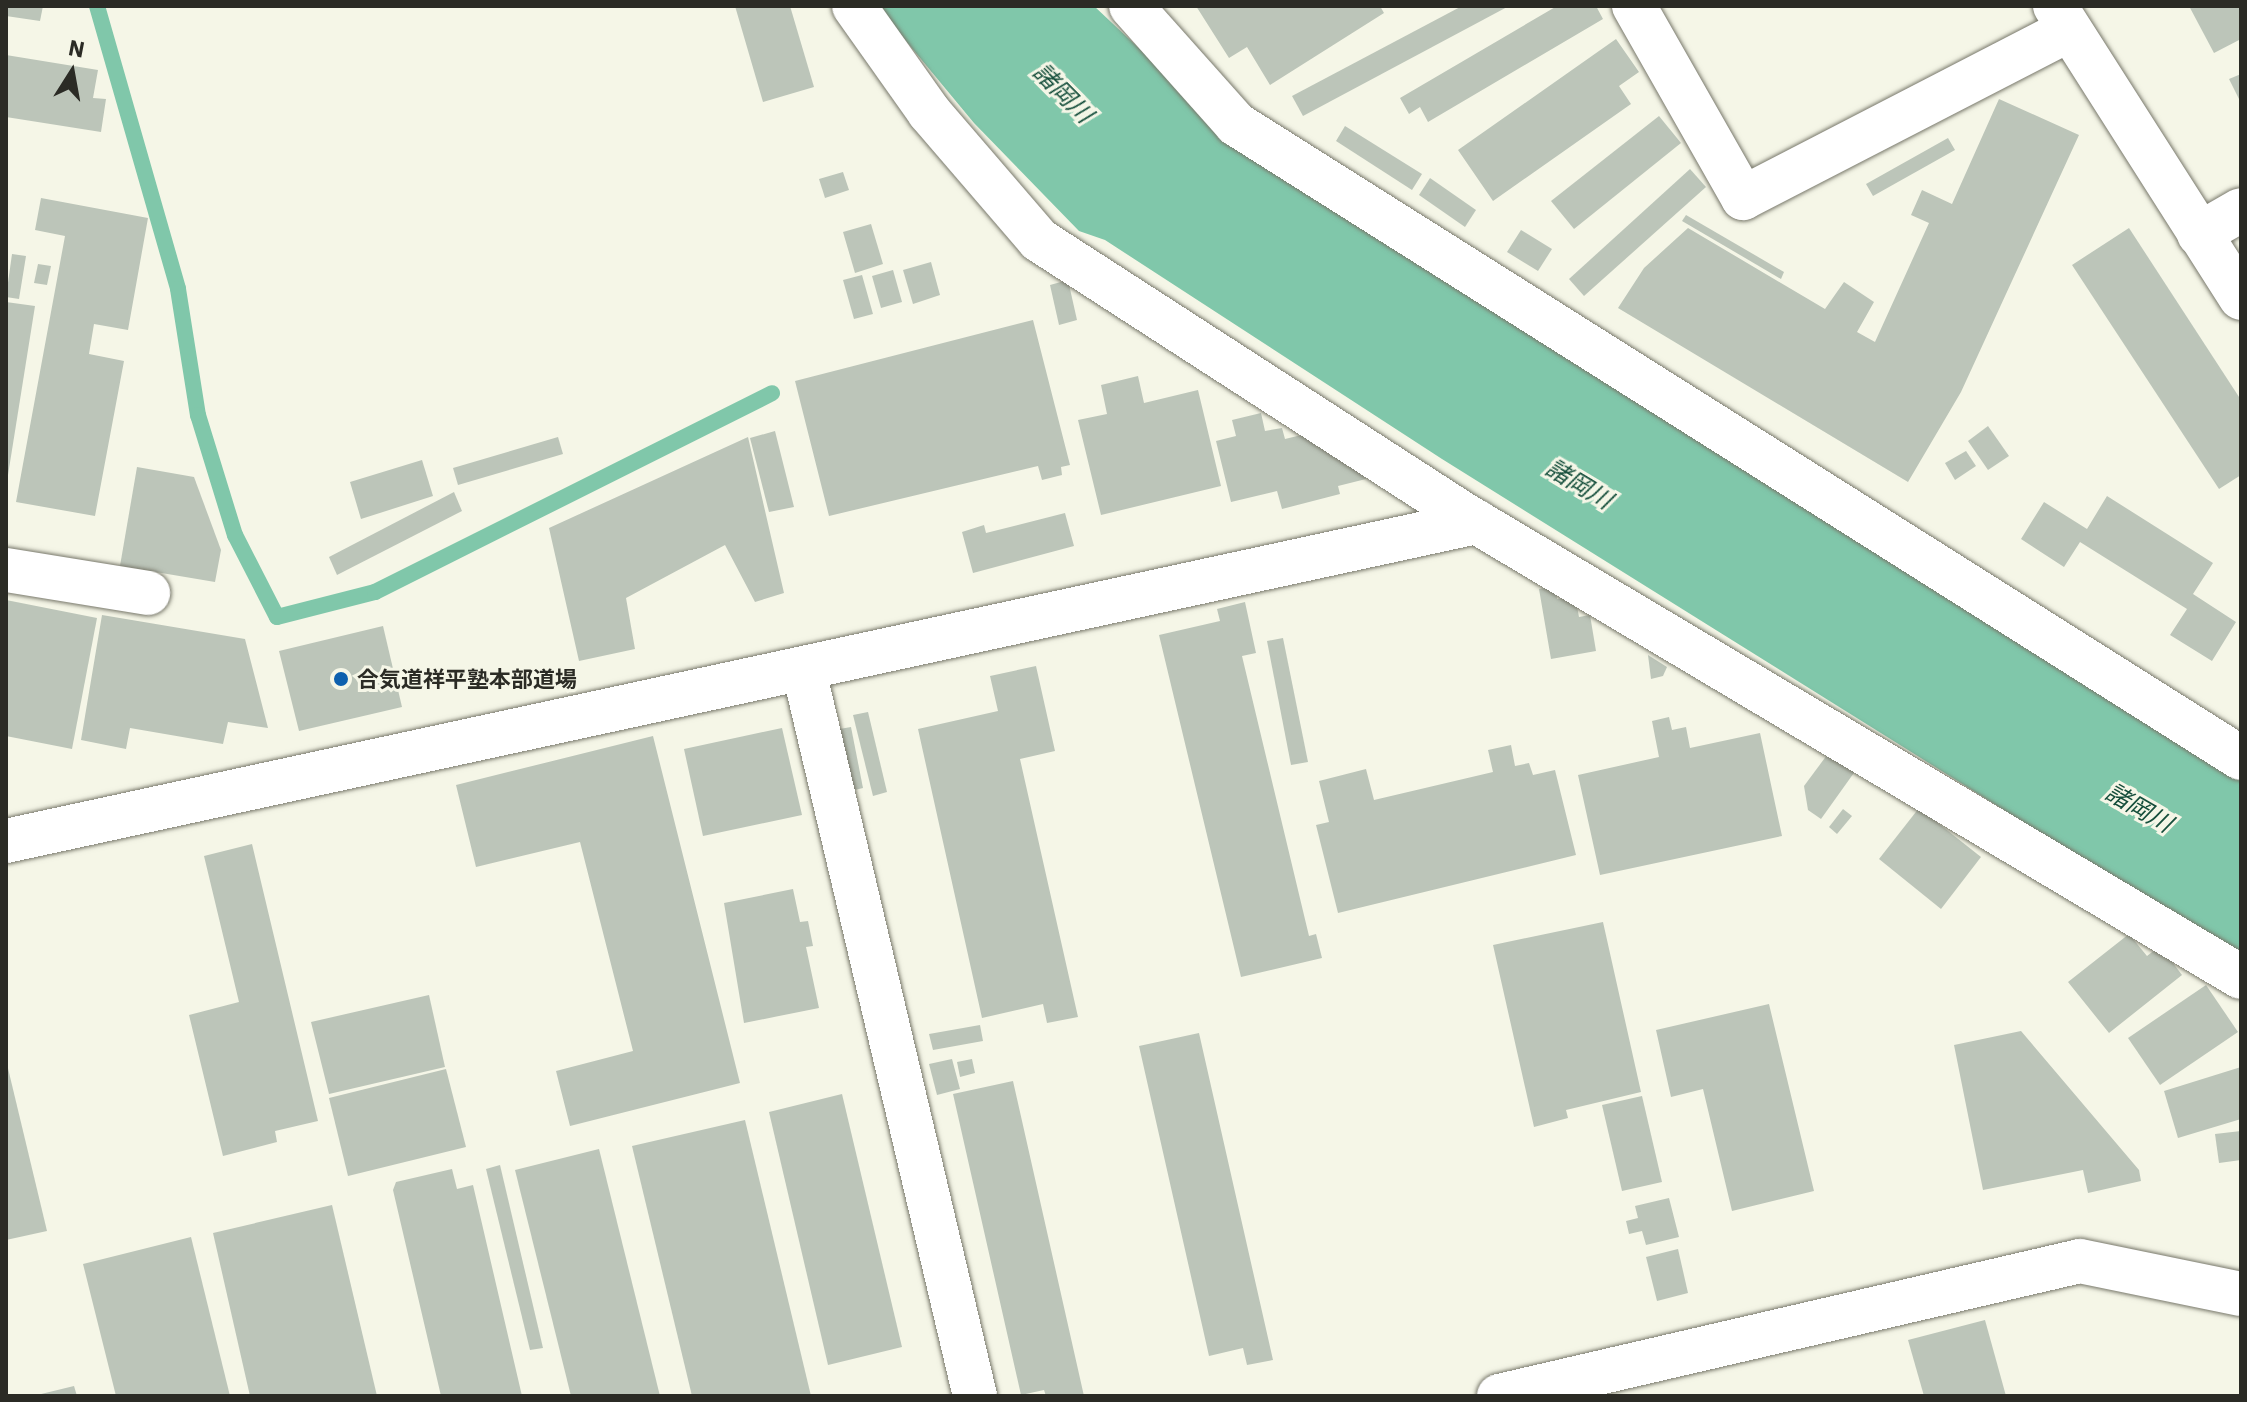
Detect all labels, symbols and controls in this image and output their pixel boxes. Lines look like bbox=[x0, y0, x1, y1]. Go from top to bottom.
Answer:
north arrow bbox=[32, 32, 112, 112]
text: N bbox=[66, 32, 87, 64]
water label: 諸岡川 bbox=[1027, 57, 1099, 129]
water label: 諸岡川 bbox=[1541, 453, 1617, 515]
place label: 合気道祥平塾本部道場 bbox=[357, 666, 577, 692]
marker: 合気道祥平塾本部道場 bbox=[332, 670, 350, 688]
water label: 諸岡川 bbox=[2101, 778, 2177, 838]

